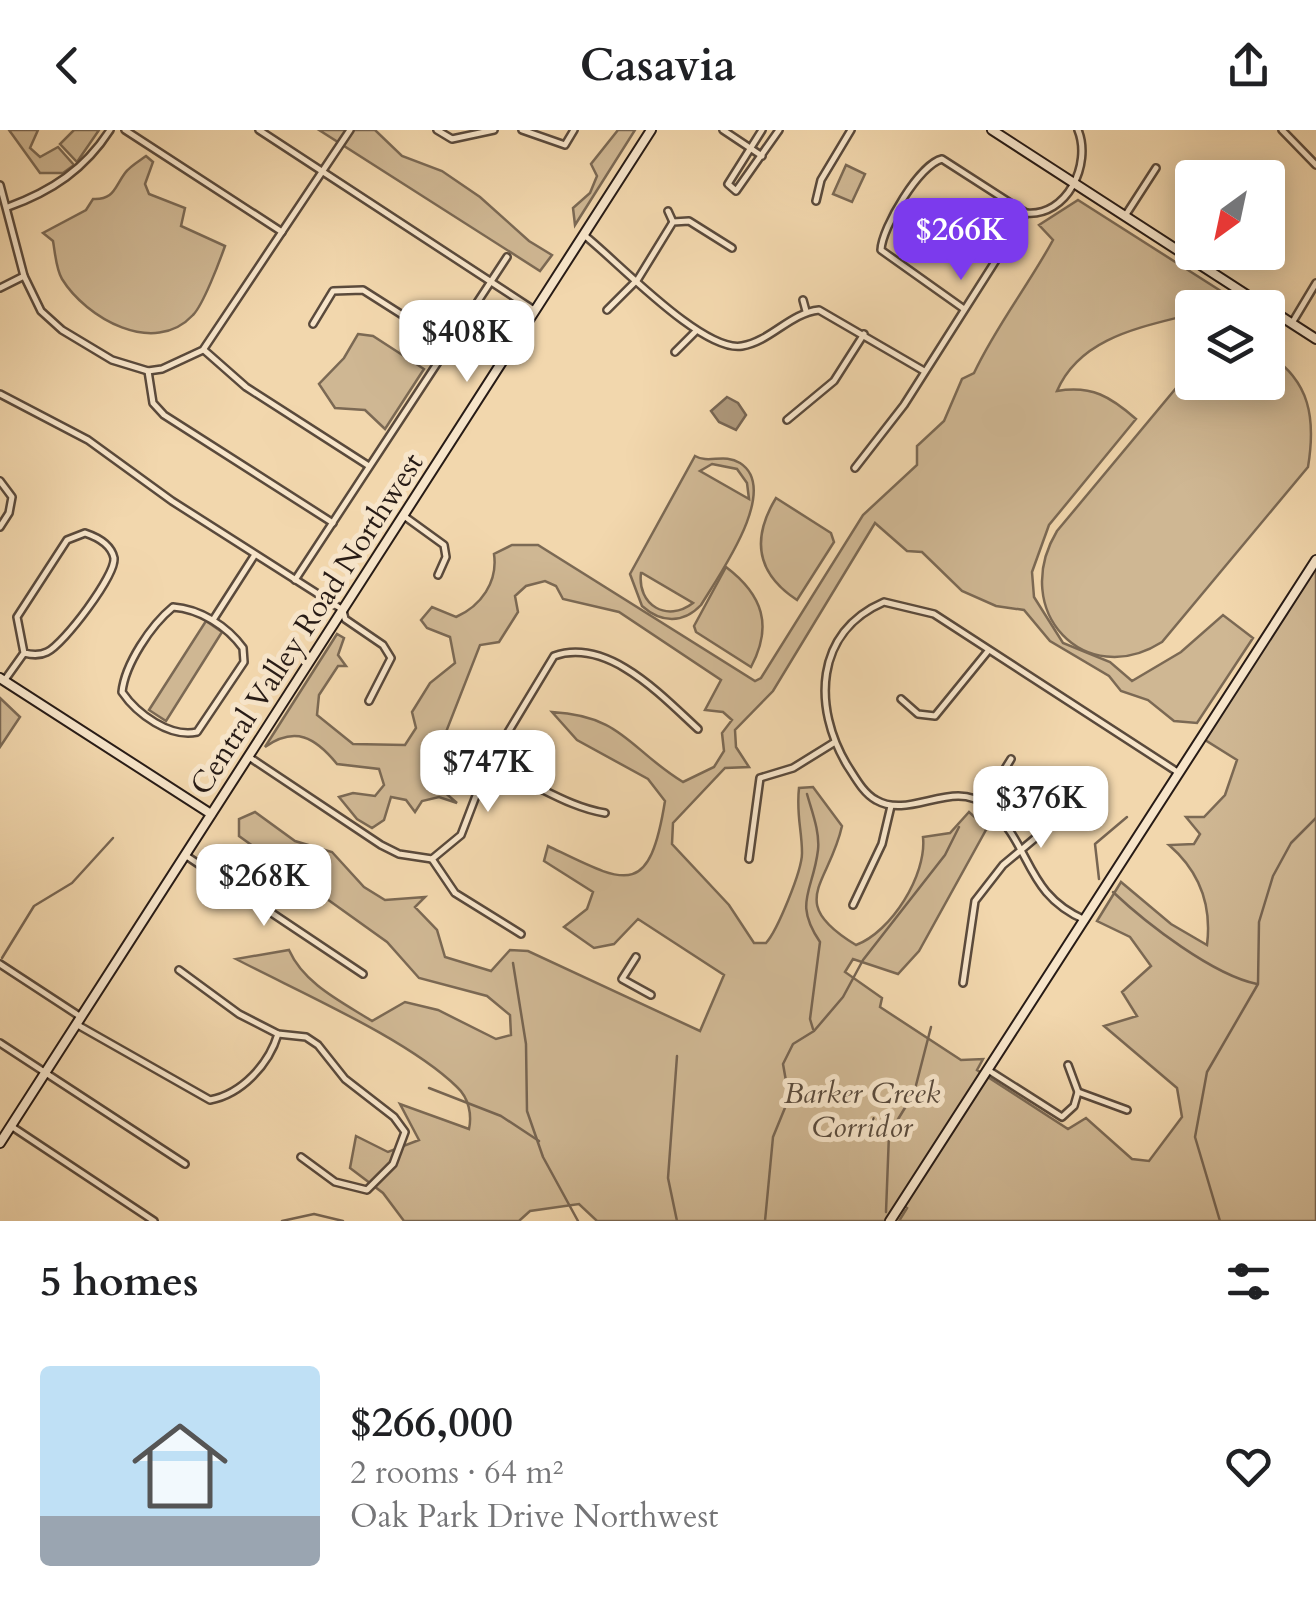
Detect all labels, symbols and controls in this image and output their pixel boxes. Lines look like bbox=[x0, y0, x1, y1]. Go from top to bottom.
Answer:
text: Casavia bbox=[580, 35, 736, 96]
icon: back bbox=[40, 38, 95, 93]
icon: share bbox=[1221, 38, 1276, 93]
north arrow bbox=[1175, 160, 1285, 270]
map controls bbox=[1175, 160, 1285, 400]
pin: $266K bbox=[891, 198, 1031, 283]
text: $266K bbox=[915, 208, 1007, 252]
button: layers bbox=[1175, 290, 1285, 400]
pin: $408K bbox=[397, 300, 537, 385]
text: $408K bbox=[421, 310, 513, 354]
street label: Central Valley Road Northwest bbox=[181, 445, 434, 803]
pin: $747K bbox=[418, 730, 558, 815]
text: $747K bbox=[442, 740, 534, 784]
pin: $376K bbox=[971, 766, 1111, 851]
text: $376K bbox=[995, 776, 1087, 820]
pin: $268K bbox=[194, 844, 334, 929]
text: $268K bbox=[218, 854, 310, 898]
park label: Barker Creek Corridor bbox=[784, 1073, 940, 1148]
text: 5 homes bbox=[40, 1253, 198, 1310]
icon: filters bbox=[1221, 1254, 1276, 1309]
text: $266,000 bbox=[350, 1394, 513, 1451]
icon: home bbox=[120, 1406, 240, 1526]
icon: heart bbox=[1221, 1439, 1276, 1494]
text: 2 rooms · 64 m² bbox=[350, 1451, 563, 1495]
text: Oak Park Drive Northwest bbox=[350, 1495, 718, 1539]

